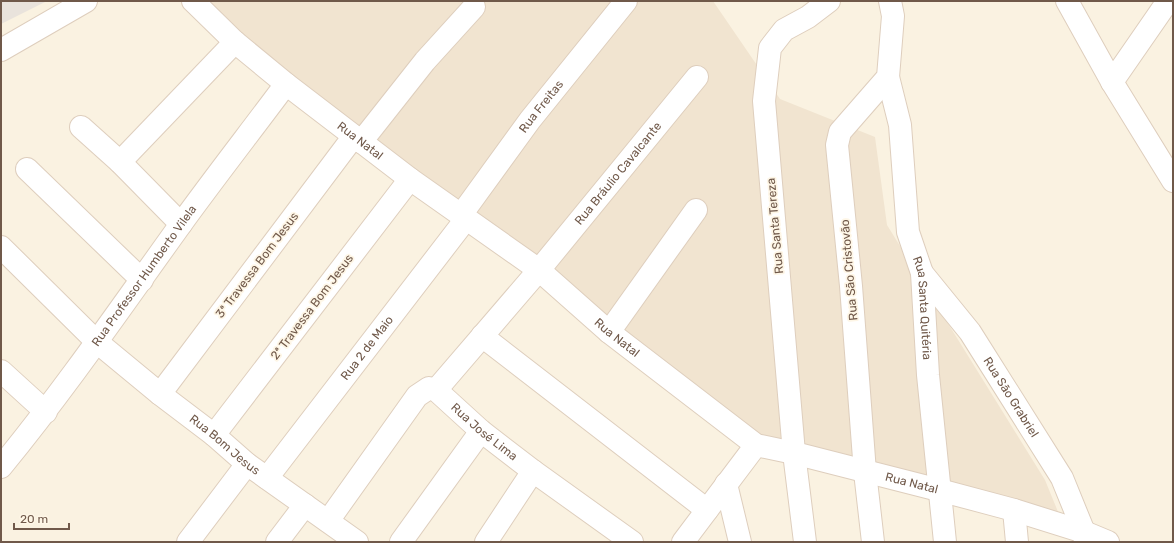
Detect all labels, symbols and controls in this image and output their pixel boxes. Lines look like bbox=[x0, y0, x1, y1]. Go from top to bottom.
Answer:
street label: Rua Freitas bbox=[516, 77, 566, 135]
street label: Rua Natal bbox=[334, 119, 386, 163]
street label: Rua Bráulio Cavalcante bbox=[572, 119, 665, 228]
street label: Rua Santa Tereza bbox=[764, 177, 786, 275]
street label: Rua Professor Humberto Vilela bbox=[89, 202, 199, 349]
street label: 3ª Travessa Bom Jesus bbox=[213, 210, 301, 320]
street label: Rua São Cristovão bbox=[838, 219, 860, 321]
street label: 2ª Travessa Bom Jesus bbox=[268, 252, 356, 362]
street label: Rua Santa Quitéria bbox=[910, 255, 934, 360]
street label: Rua 2 de Maio bbox=[338, 313, 396, 383]
street label: Rua Natal bbox=[591, 315, 642, 360]
street label: Rua São Grabriel bbox=[981, 354, 1042, 440]
street label: Rua José Lima bbox=[448, 400, 520, 463]
street label: Rua Bom Jesus bbox=[187, 412, 263, 478]
street label: Rua Natal bbox=[884, 470, 940, 496]
scale bar bbox=[14, 505, 69, 531]
text: 20 m bbox=[20, 512, 48, 526]

